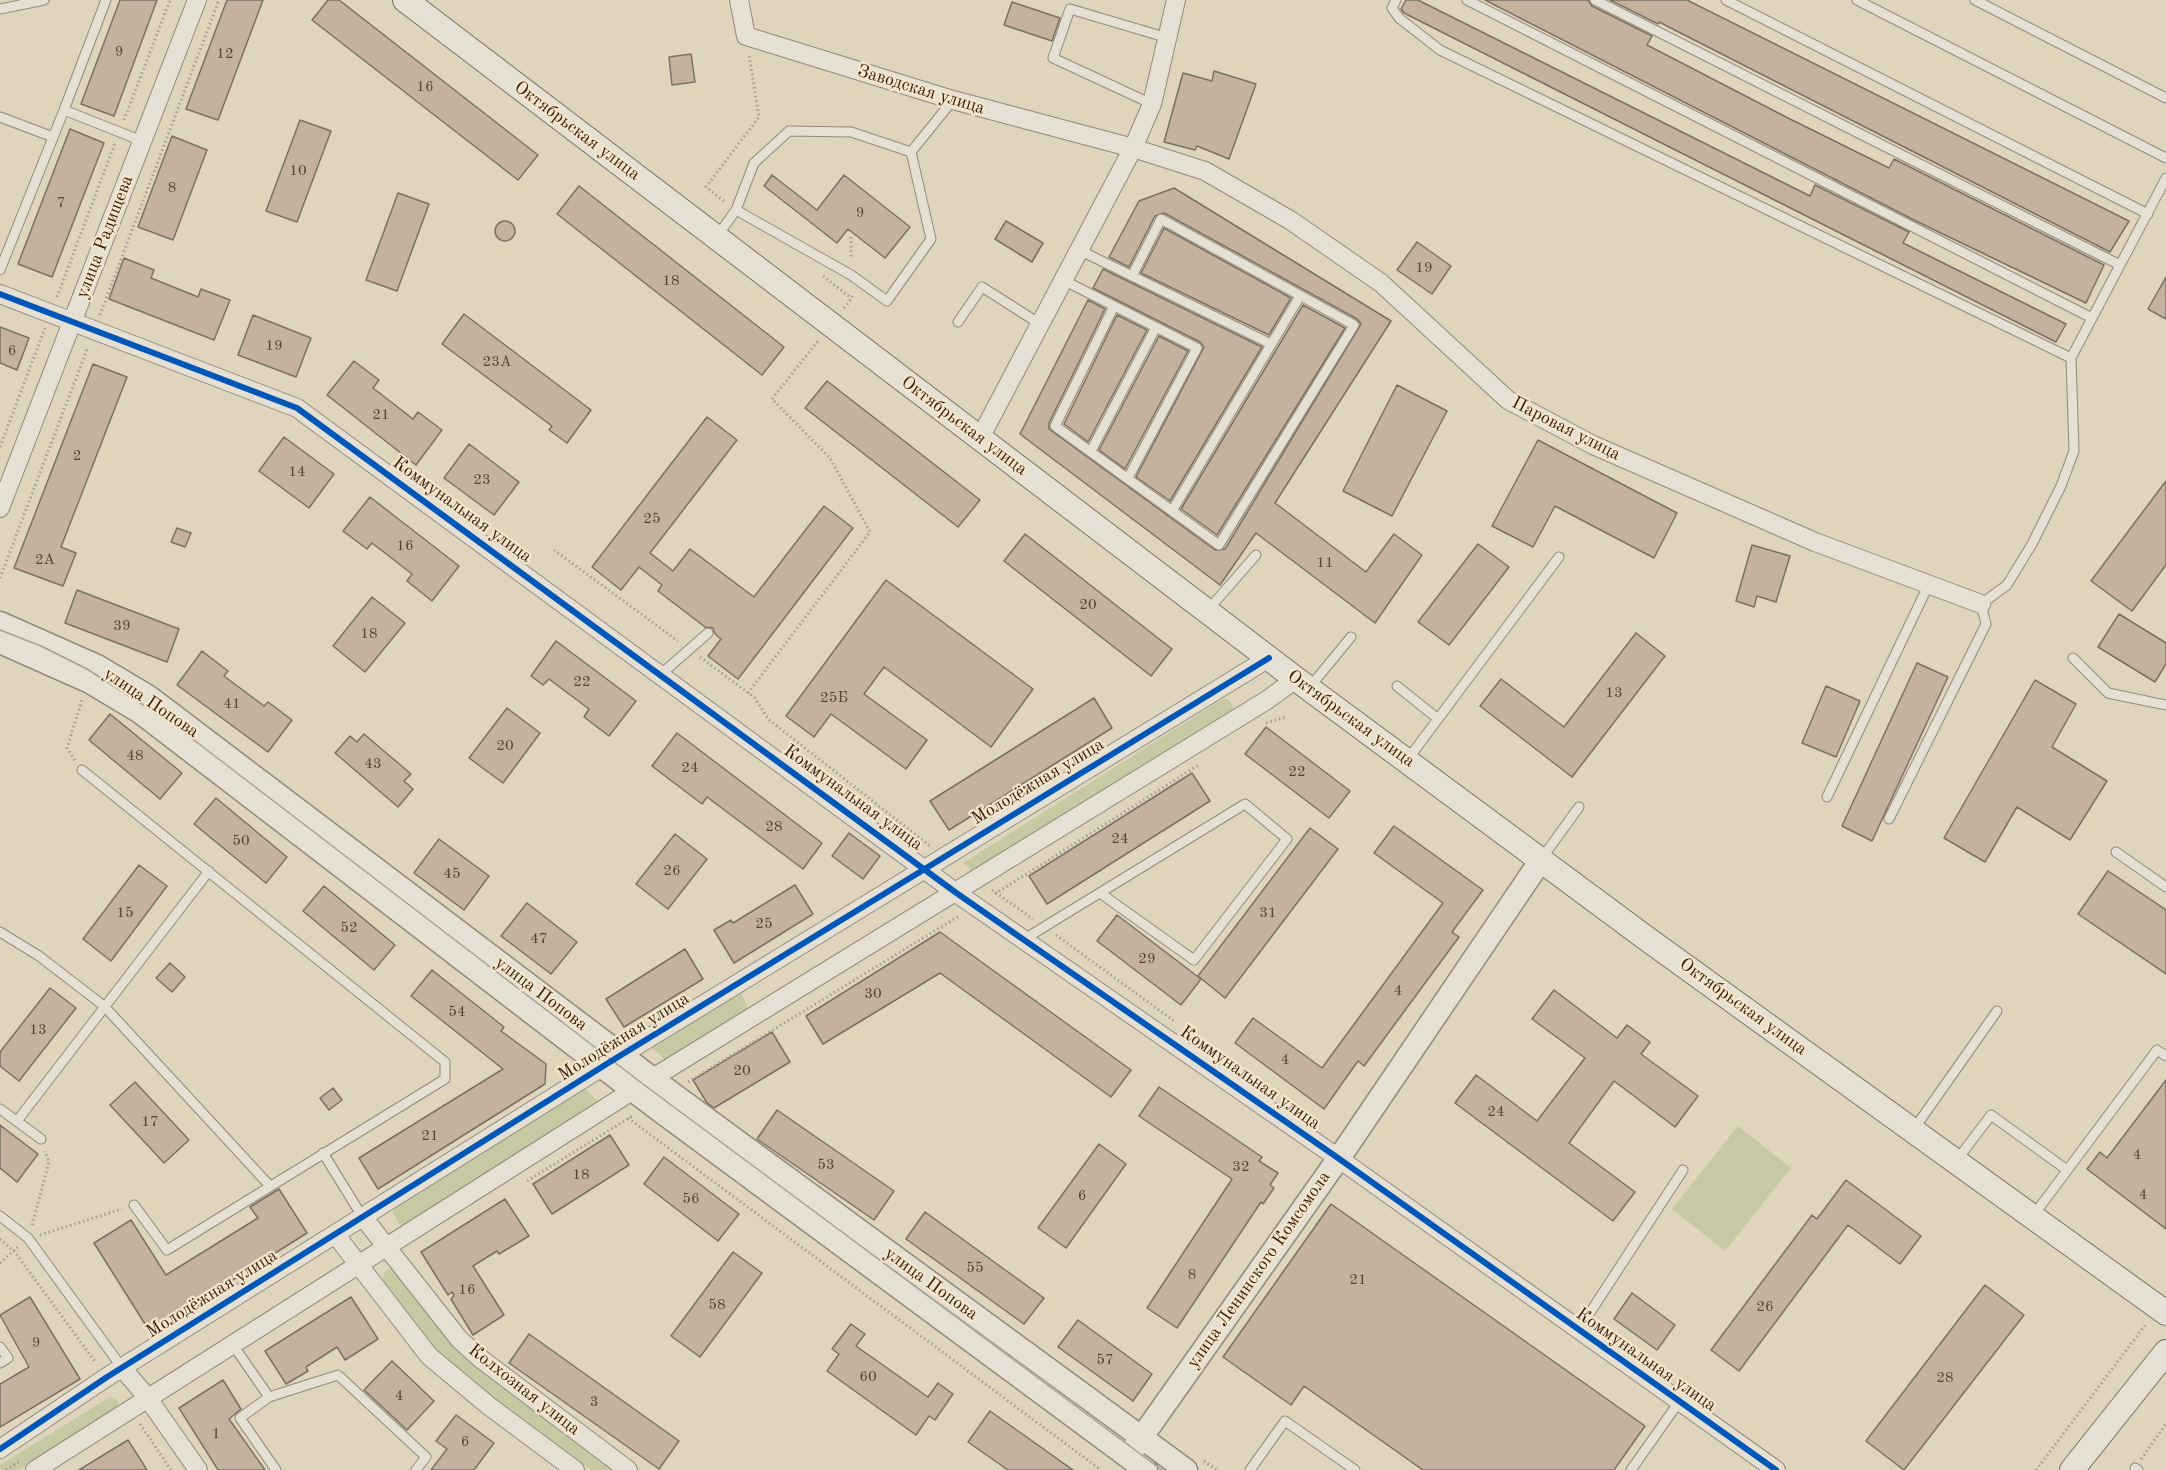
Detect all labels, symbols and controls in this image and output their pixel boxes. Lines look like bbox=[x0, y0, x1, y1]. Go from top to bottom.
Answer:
house number: 9 bbox=[115, 43, 123, 61]
house number: 12 bbox=[216, 45, 234, 63]
street label: Заводская улица bbox=[855, 60, 987, 120]
street label: Октябрьская улица bbox=[510, 77, 644, 185]
house number: 16 bbox=[416, 78, 434, 96]
house number: 10 bbox=[289, 162, 307, 180]
street label: улица Радищева bbox=[72, 172, 138, 302]
house number: 8 bbox=[168, 179, 176, 197]
house number: 7 bbox=[57, 194, 65, 212]
house number: 9 bbox=[856, 204, 864, 222]
house number: 19 bbox=[1415, 259, 1433, 277]
house number: 18 bbox=[662, 272, 680, 290]
house number: 19 bbox=[265, 337, 283, 355]
house number: 6 bbox=[8, 342, 16, 360]
house number: 23А bbox=[483, 353, 511, 371]
street label: Октябрьская улица bbox=[897, 372, 1031, 480]
street label: Паровая улица bbox=[1508, 392, 1624, 466]
house number: 21 bbox=[372, 406, 390, 424]
house number: 2 bbox=[73, 447, 81, 465]
street label: Коммунальная улица bbox=[388, 452, 536, 568]
house number: 14 bbox=[288, 463, 306, 481]
house number: 23 bbox=[473, 471, 491, 489]
house number: 25 bbox=[643, 510, 661, 528]
house number: 16 bbox=[396, 537, 414, 555]
house number: 2А bbox=[35, 551, 55, 569]
house number: 11 bbox=[1316, 554, 1334, 572]
house number: 20 bbox=[1079, 596, 1097, 614]
house number: 39 bbox=[113, 617, 131, 635]
house number: 18 bbox=[360, 625, 378, 643]
street label: улица Попова bbox=[99, 663, 203, 743]
street label: Октябрьская улица bbox=[1283, 665, 1419, 773]
house number: 22 bbox=[573, 673, 591, 691]
house number: 13 bbox=[1605, 684, 1623, 702]
house number: 25Б bbox=[820, 689, 848, 707]
house number: 41 bbox=[223, 695, 241, 713]
street label: Молодёжная улица bbox=[968, 734, 1108, 830]
house number: 20 bbox=[496, 737, 514, 755]
street label: Коммунальная улица bbox=[779, 740, 927, 856]
house number: 48 bbox=[126, 747, 144, 765]
house number: 43 bbox=[364, 755, 382, 773]
house number: 24 bbox=[681, 759, 699, 777]
house number: 22 bbox=[1288, 763, 1306, 781]
house number: 28 bbox=[765, 818, 783, 836]
house number: 24 bbox=[1111, 830, 1129, 848]
house number: 50 bbox=[232, 832, 250, 850]
house number: 26 bbox=[663, 862, 681, 880]
house number: 45 bbox=[443, 865, 461, 883]
house number: 15 bbox=[116, 904, 134, 922]
house number: 31 bbox=[1259, 904, 1277, 922]
house number: 25 bbox=[755, 915, 773, 933]
house number: 52 bbox=[340, 919, 358, 937]
house number: 47 bbox=[530, 930, 548, 948]
house number: 29 bbox=[1138, 950, 1156, 968]
street label: улица Попова bbox=[490, 952, 592, 1036]
street label: Октябрьская улица bbox=[1675, 953, 1811, 1061]
house number: 4 bbox=[1394, 982, 1402, 1000]
house number: 30 bbox=[864, 985, 882, 1003]
street label: Молодёжная улица bbox=[554, 988, 694, 1086]
house number: 54 bbox=[448, 1003, 466, 1021]
house number: 13 bbox=[29, 1021, 47, 1039]
street label: Коммунальная улица bbox=[1175, 1021, 1325, 1135]
house number: 4 bbox=[1281, 1051, 1289, 1069]
house number: 20 bbox=[733, 1062, 751, 1080]
house number: 24 bbox=[1487, 1103, 1505, 1121]
house number: 17 bbox=[141, 1113, 159, 1131]
house number: 21 bbox=[421, 1127, 439, 1145]
house number: 4 bbox=[2133, 1146, 2141, 1164]
house number: 53 bbox=[817, 1156, 835, 1174]
house number: 32 bbox=[1232, 1158, 1250, 1176]
house number: 18 bbox=[572, 1166, 590, 1184]
street label: улица Ленинского Комсомола bbox=[1182, 1167, 1336, 1373]
house number: 4 bbox=[2139, 1186, 2147, 1204]
house number: 6 bbox=[1078, 1187, 1086, 1205]
house number: 56 bbox=[682, 1190, 700, 1208]
street label: улица Попова bbox=[880, 1243, 982, 1325]
street label: Молодёжная улица bbox=[142, 1245, 282, 1343]
house number: 55 bbox=[966, 1259, 984, 1277]
house number: 8 bbox=[1188, 1266, 1196, 1284]
house number: 21 bbox=[1349, 1271, 1367, 1289]
house number: 16 bbox=[458, 1281, 476, 1299]
house number: 58 bbox=[708, 1296, 726, 1314]
house number: 26 bbox=[1756, 1298, 1774, 1316]
street label: Коммунальная улица bbox=[1571, 1303, 1721, 1417]
house number: 9 bbox=[32, 1334, 40, 1352]
street label: Колхозная улица bbox=[464, 1340, 584, 1440]
house number: 57 bbox=[1096, 1351, 1114, 1369]
house number: 60 bbox=[859, 1368, 877, 1386]
house number: 28 bbox=[1936, 1369, 1954, 1387]
house number: 4 bbox=[395, 1387, 403, 1405]
house number: 3 bbox=[590, 1393, 598, 1411]
house number: 1 bbox=[212, 1425, 220, 1443]
house number: 6 bbox=[461, 1433, 469, 1451]

